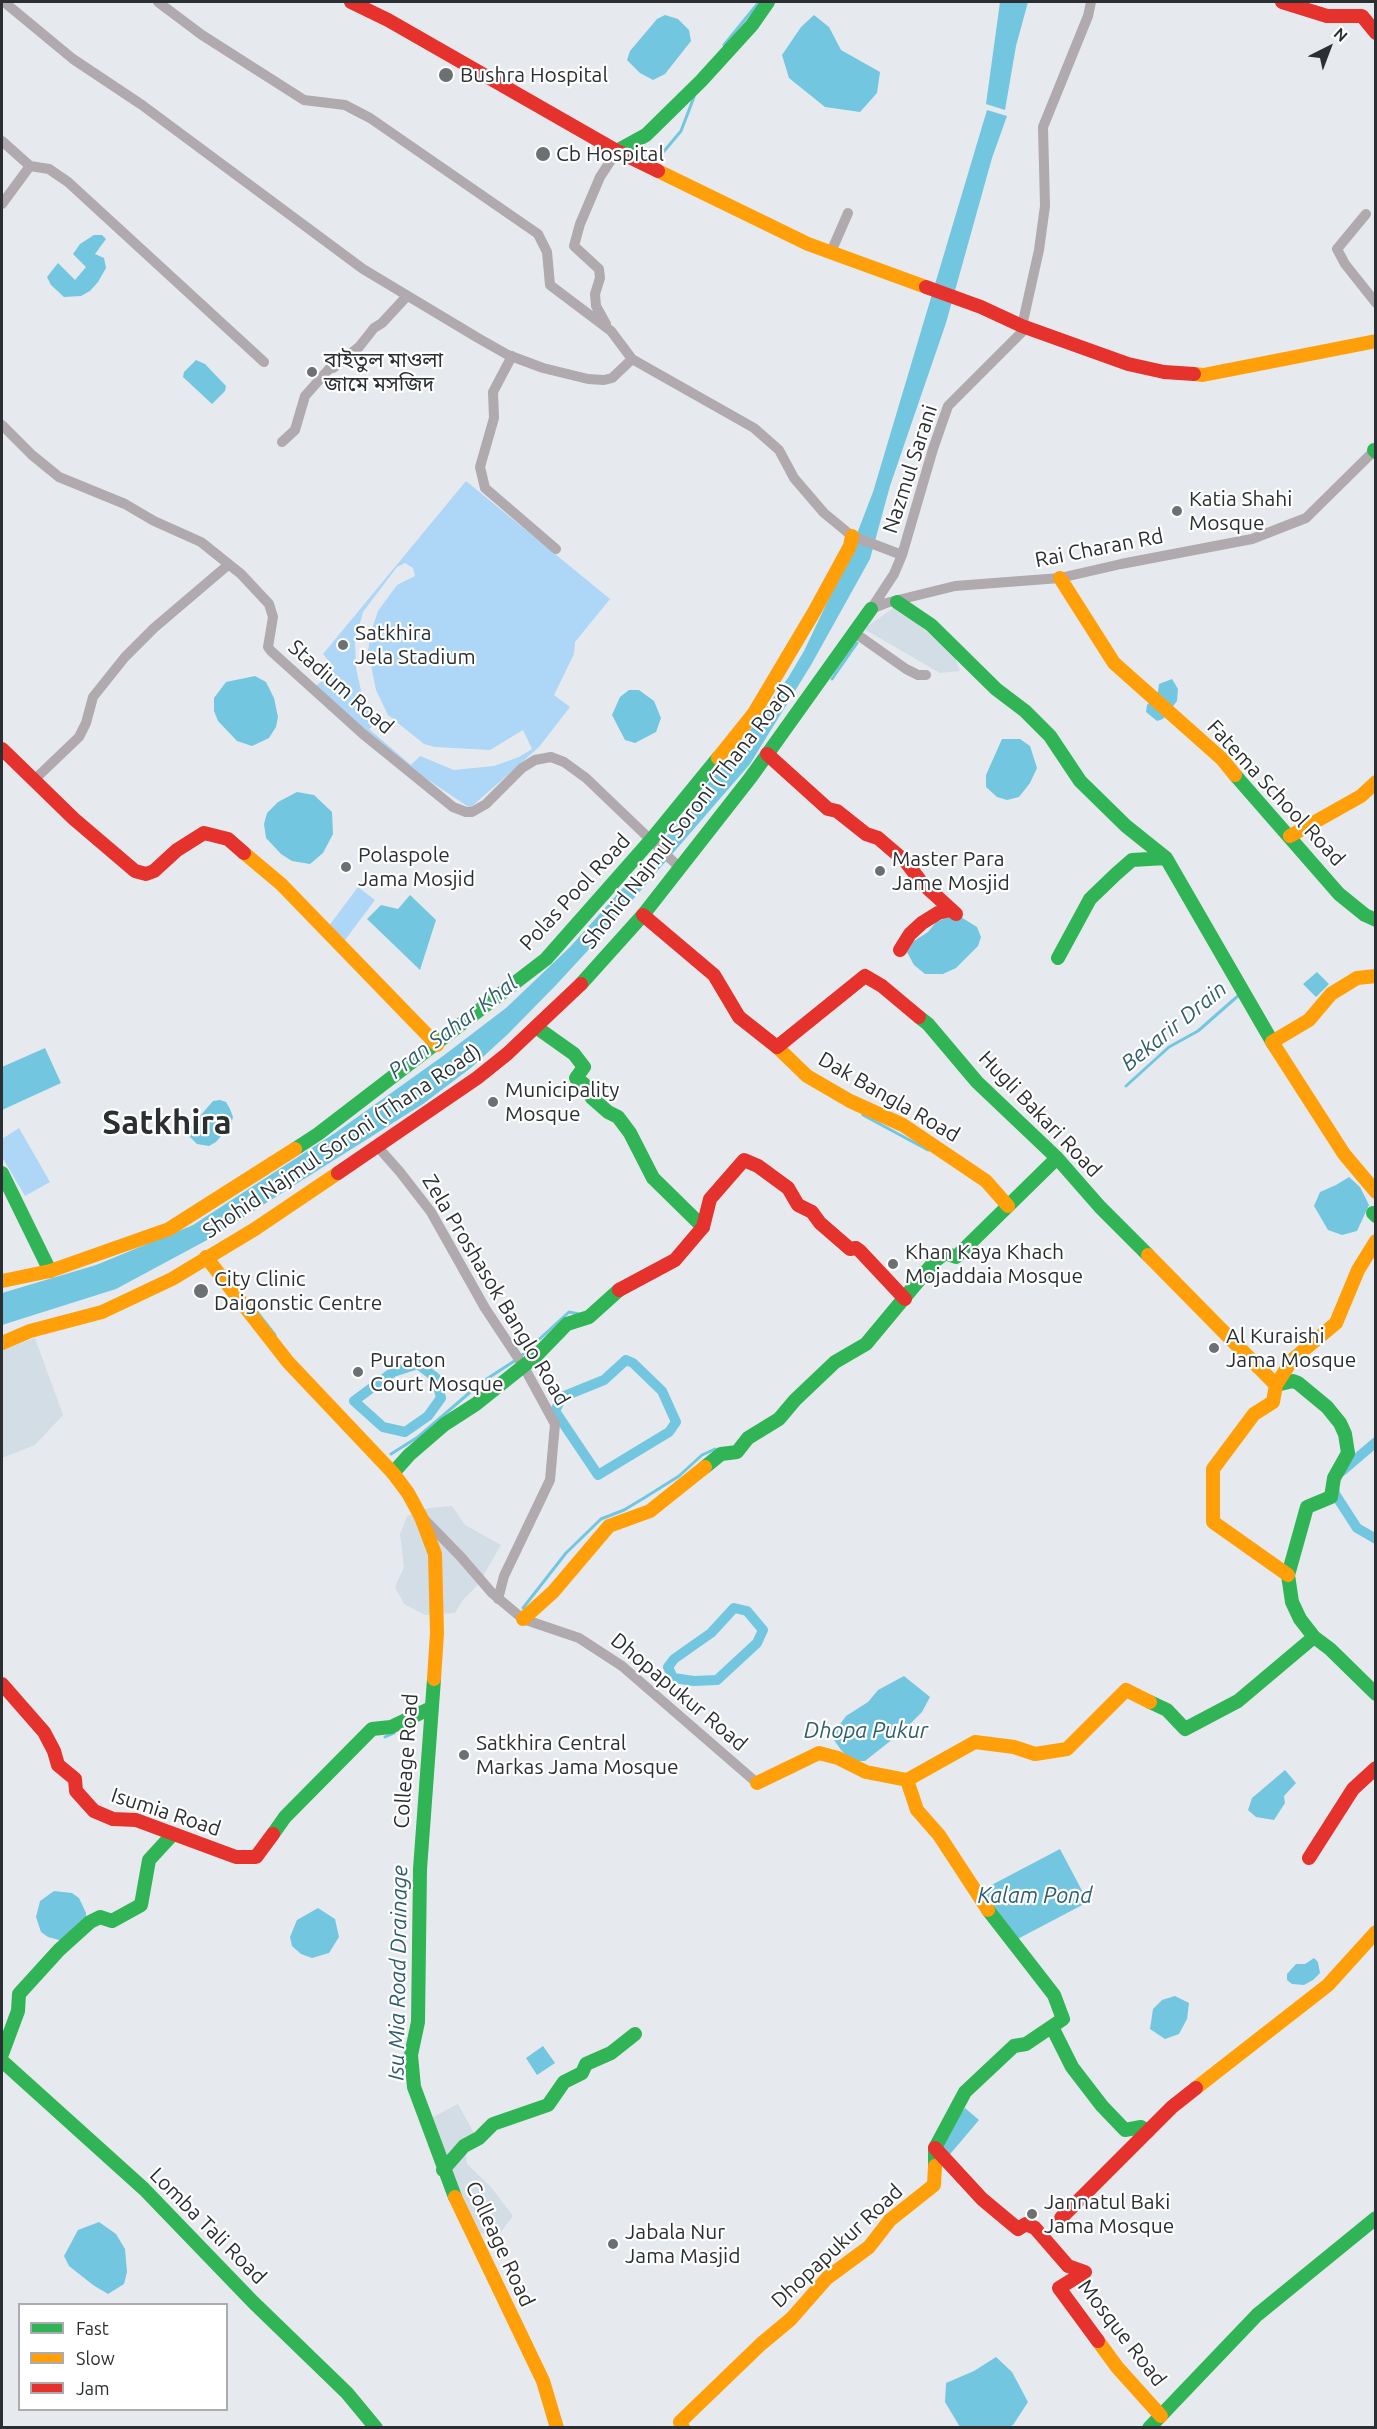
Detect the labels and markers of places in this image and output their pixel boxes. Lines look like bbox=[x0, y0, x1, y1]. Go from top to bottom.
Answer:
place label: Bushra Hospital bbox=[460, 62, 608, 88]
marker: Bushra Hospital bbox=[437, 66, 455, 84]
place label: Cb Hospital bbox=[556, 141, 664, 167]
marker: Cb Hospital bbox=[534, 145, 552, 163]
place label: বাইতুল মাওলা জামে মসজিদ bbox=[324, 347, 443, 397]
marker: বাইতুল মাওলা জামে মসজিদ bbox=[305, 365, 319, 379]
place label: Katia Shahi Mosque bbox=[1189, 486, 1292, 536]
marker: Katia Shahi Mosque bbox=[1170, 504, 1184, 518]
place label: Satkhira Jela Stadium bbox=[355, 620, 476, 670]
marker: Satkhira Jela Stadium bbox=[336, 638, 350, 652]
place label: Polaspole Jama Mosjid bbox=[358, 842, 475, 892]
place label: Master Para Jame Mosjid bbox=[892, 846, 1010, 896]
marker: Polaspole Jama Mosjid bbox=[339, 860, 353, 874]
marker: Master Para Jame Mosjid bbox=[873, 864, 887, 878]
place label: Municipality Mosque bbox=[505, 1077, 619, 1127]
marker: Municipality Mosque bbox=[486, 1095, 500, 1109]
place label: Khan Kaya Khach Mojaddaia Mosque bbox=[905, 1239, 1083, 1289]
marker: Khan Kaya Khach Mojaddaia Mosque bbox=[886, 1257, 900, 1271]
place label: City Clinic Daigonstic Centre bbox=[214, 1266, 382, 1316]
marker: City Clinic Daigonstic Centre bbox=[192, 1282, 210, 1300]
place label: Al Kuraishi Jama Mosque bbox=[1226, 1323, 1356, 1373]
marker: Al Kuraishi Jama Mosque bbox=[1207, 1341, 1221, 1355]
place label: Puraton Court Mosque bbox=[370, 1347, 504, 1397]
marker: Puraton Court Mosque bbox=[351, 1365, 365, 1379]
place label: Satkhira Central Markas Jama Mosque bbox=[476, 1730, 679, 1780]
marker: Satkhira Central Markas Jama Mosque bbox=[457, 1748, 471, 1762]
place label: Jannatul Baki Jama Mosque bbox=[1044, 2189, 1174, 2239]
marker: Jannatul Baki Jama Mosque bbox=[1025, 2207, 1039, 2221]
place label: Jabala Nur Jama Masjid bbox=[625, 2219, 740, 2269]
marker: Jabala Nur Jama Masjid bbox=[606, 2237, 620, 2251]

